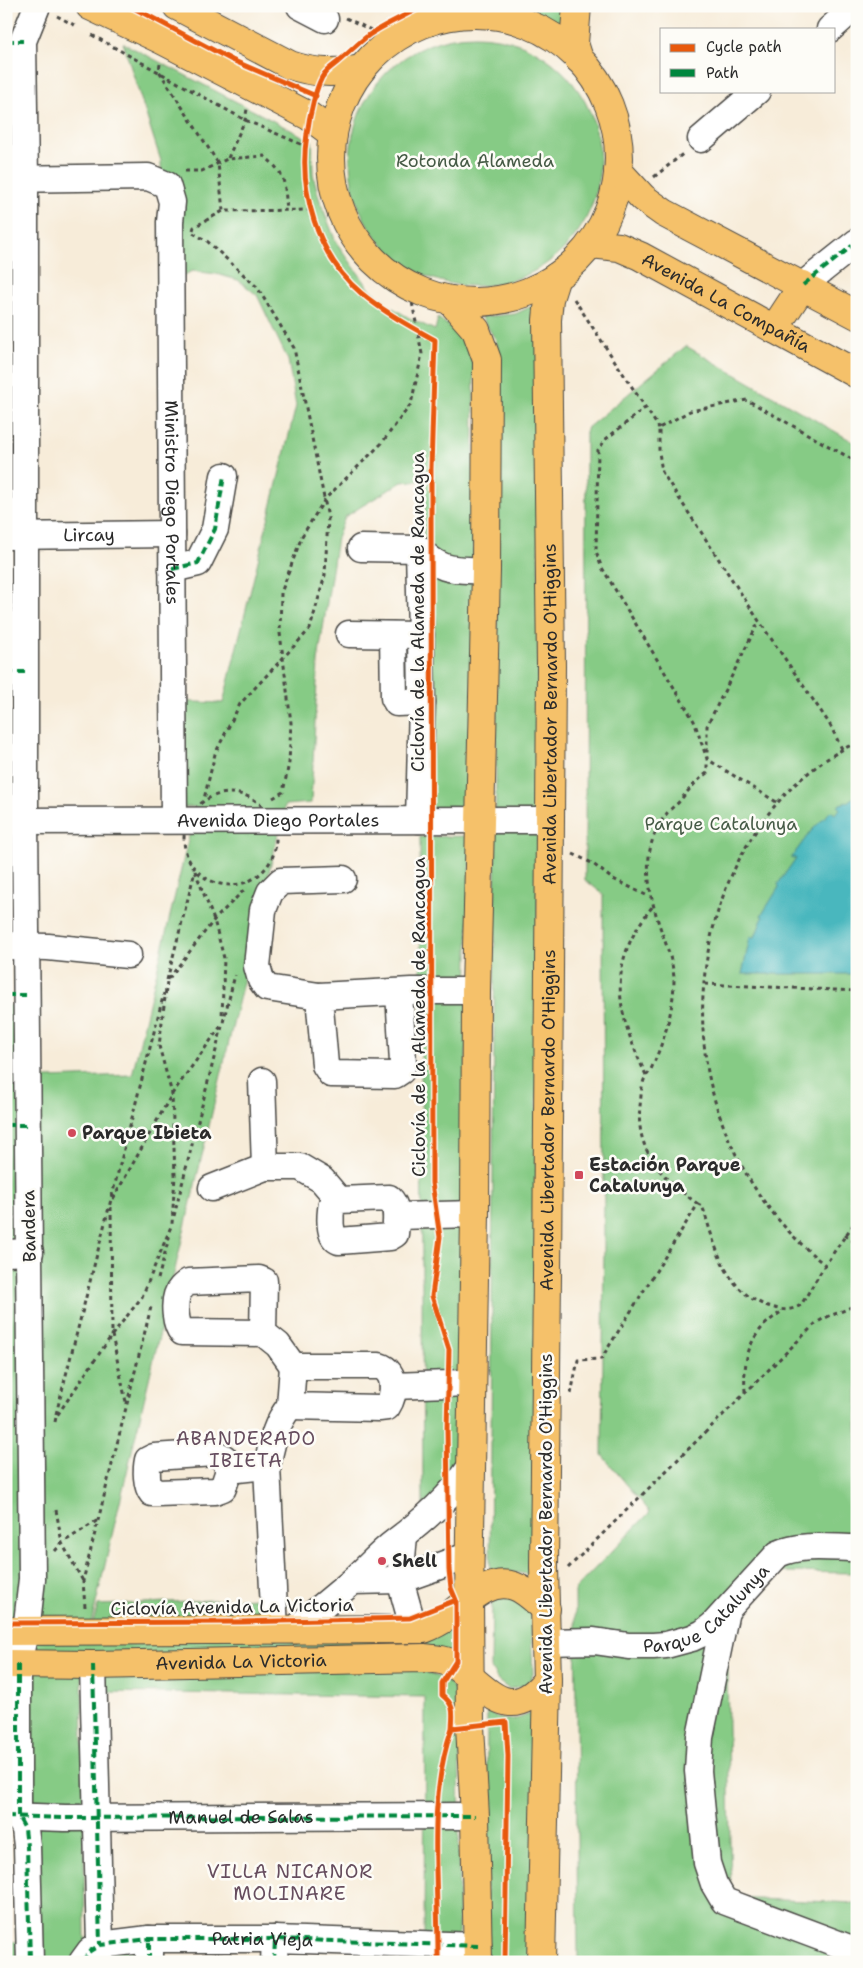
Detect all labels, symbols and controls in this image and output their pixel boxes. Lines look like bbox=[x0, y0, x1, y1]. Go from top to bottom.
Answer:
legend bbox=[660, 28, 836, 92]
text: Cycle path bbox=[706, 37, 782, 57]
text: Path bbox=[706, 63, 739, 83]
park label: Rotonda Alameda bbox=[396, 149, 554, 173]
street label: Avenida La Compañía bbox=[637, 247, 815, 358]
street label: Ministro Diego Portales bbox=[159, 400, 185, 605]
street label: Ciclovía de la Alameda de Rancagua bbox=[406, 452, 430, 772]
street label: Lircay bbox=[63, 523, 115, 547]
street label: Avenida Libertador Bernardo O'Higgins bbox=[538, 543, 563, 885]
street label: Avenida Diego Portales bbox=[177, 808, 379, 833]
park label: Parque Catalunya bbox=[645, 812, 797, 836]
street label: Ciclovía de la Alameda de Rancagua bbox=[407, 857, 431, 1177]
street label: Avenida Libertador Bernardo O'Higgins bbox=[535, 949, 561, 1291]
place label: Parque Ibieta bbox=[82, 1121, 212, 1145]
marker: Parque Ibieta bbox=[66, 1127, 78, 1139]
place label: Estación Parque Catalunya bbox=[589, 1153, 741, 1198]
marker: Estación Parque Catalunya bbox=[573, 1169, 585, 1181]
street label: Bandera bbox=[16, 1190, 42, 1262]
street label: Avenida Libertador Bernardo O'Higgins bbox=[534, 1353, 558, 1695]
district label: ABANDERADO IBIETA bbox=[176, 1426, 316, 1473]
place label: Shell bbox=[392, 1549, 437, 1573]
marker: Shell bbox=[376, 1555, 388, 1567]
street label: Parque Catalunya bbox=[643, 1559, 775, 1658]
street label: Ciclovía Avenida La Victoria bbox=[110, 1593, 354, 1621]
street label: Avenida La Victoria bbox=[155, 1648, 327, 1676]
street label: Manuel de Salas bbox=[168, 1805, 314, 1829]
district label: VILLA NICANOR MOLINARE bbox=[207, 1859, 373, 1906]
street label: Patria Vieja bbox=[212, 1927, 313, 1952]

